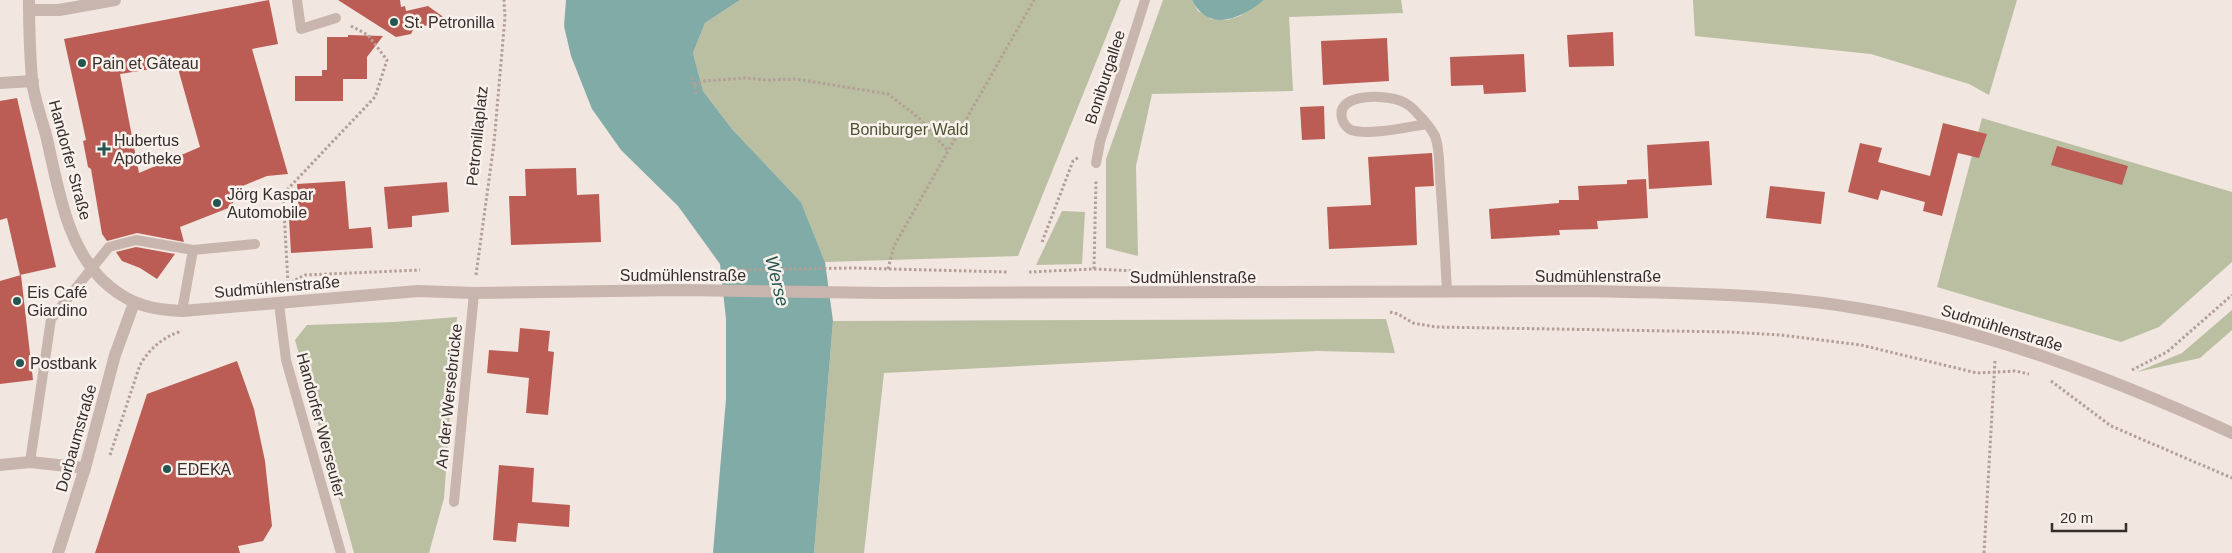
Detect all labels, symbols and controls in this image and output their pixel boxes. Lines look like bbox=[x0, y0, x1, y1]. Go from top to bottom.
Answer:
place label: St. Petronilla bbox=[404, 14, 495, 31]
marker: St. Petronilla bbox=[388, 16, 400, 28]
street label: Boniburgallee bbox=[1082, 28, 1128, 126]
place label: Pain et Gâteau bbox=[92, 55, 199, 72]
marker: Pain et Gâteau bbox=[76, 57, 88, 69]
street label: Petronillaplatz bbox=[463, 85, 491, 187]
street label: Handorfer Straße bbox=[46, 98, 94, 222]
park label: Boniburger Wald bbox=[850, 121, 968, 138]
place label: Hubertus Apotheke bbox=[114, 132, 182, 167]
marker: Hubertus Apotheke bbox=[98, 143, 110, 155]
place label: Jörg Kaspar Automobile bbox=[227, 186, 314, 221]
marker: Jörg Kaspar Automobile bbox=[211, 197, 223, 209]
water label: Werse bbox=[761, 254, 793, 308]
street label: Sudmühlenstraße bbox=[620, 267, 746, 284]
street label: Sudmühlenstraße bbox=[1535, 268, 1661, 285]
street label: Sudmühlenstraße bbox=[1130, 269, 1256, 286]
street label: Sudmühlenstraße bbox=[213, 273, 341, 301]
place label: Eis Café Giardino bbox=[27, 284, 88, 319]
marker: Eis Café Giardino bbox=[11, 295, 23, 307]
street label: Sudmühlenstraße bbox=[1939, 301, 2065, 355]
street label: An der Wersebrücke bbox=[433, 323, 465, 469]
street label: Handorfer Werseufer bbox=[293, 351, 349, 500]
place label: Postbank bbox=[30, 355, 98, 372]
marker: Postbank bbox=[14, 357, 26, 369]
street label: Dorbaumstraße bbox=[53, 382, 100, 494]
place label: EDEKA bbox=[177, 461, 232, 478]
marker: EDEKA bbox=[161, 463, 173, 475]
scale bar bbox=[2052, 500, 2126, 532]
text: 20 m bbox=[2060, 509, 2093, 526]

